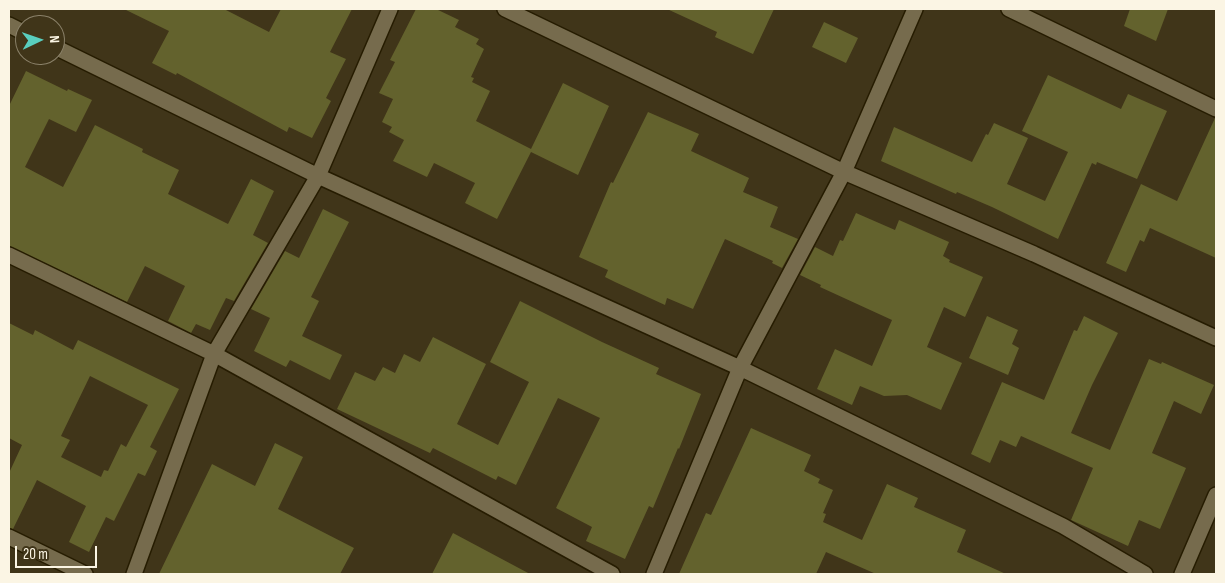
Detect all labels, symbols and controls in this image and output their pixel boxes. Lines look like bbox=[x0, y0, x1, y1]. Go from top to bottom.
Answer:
north arrow bbox=[15, 15, 65, 65]
text: N bbox=[46, 35, 63, 43]
scale bar bbox=[18, 536, 100, 568]
text: 20 m bbox=[23, 545, 48, 564]

